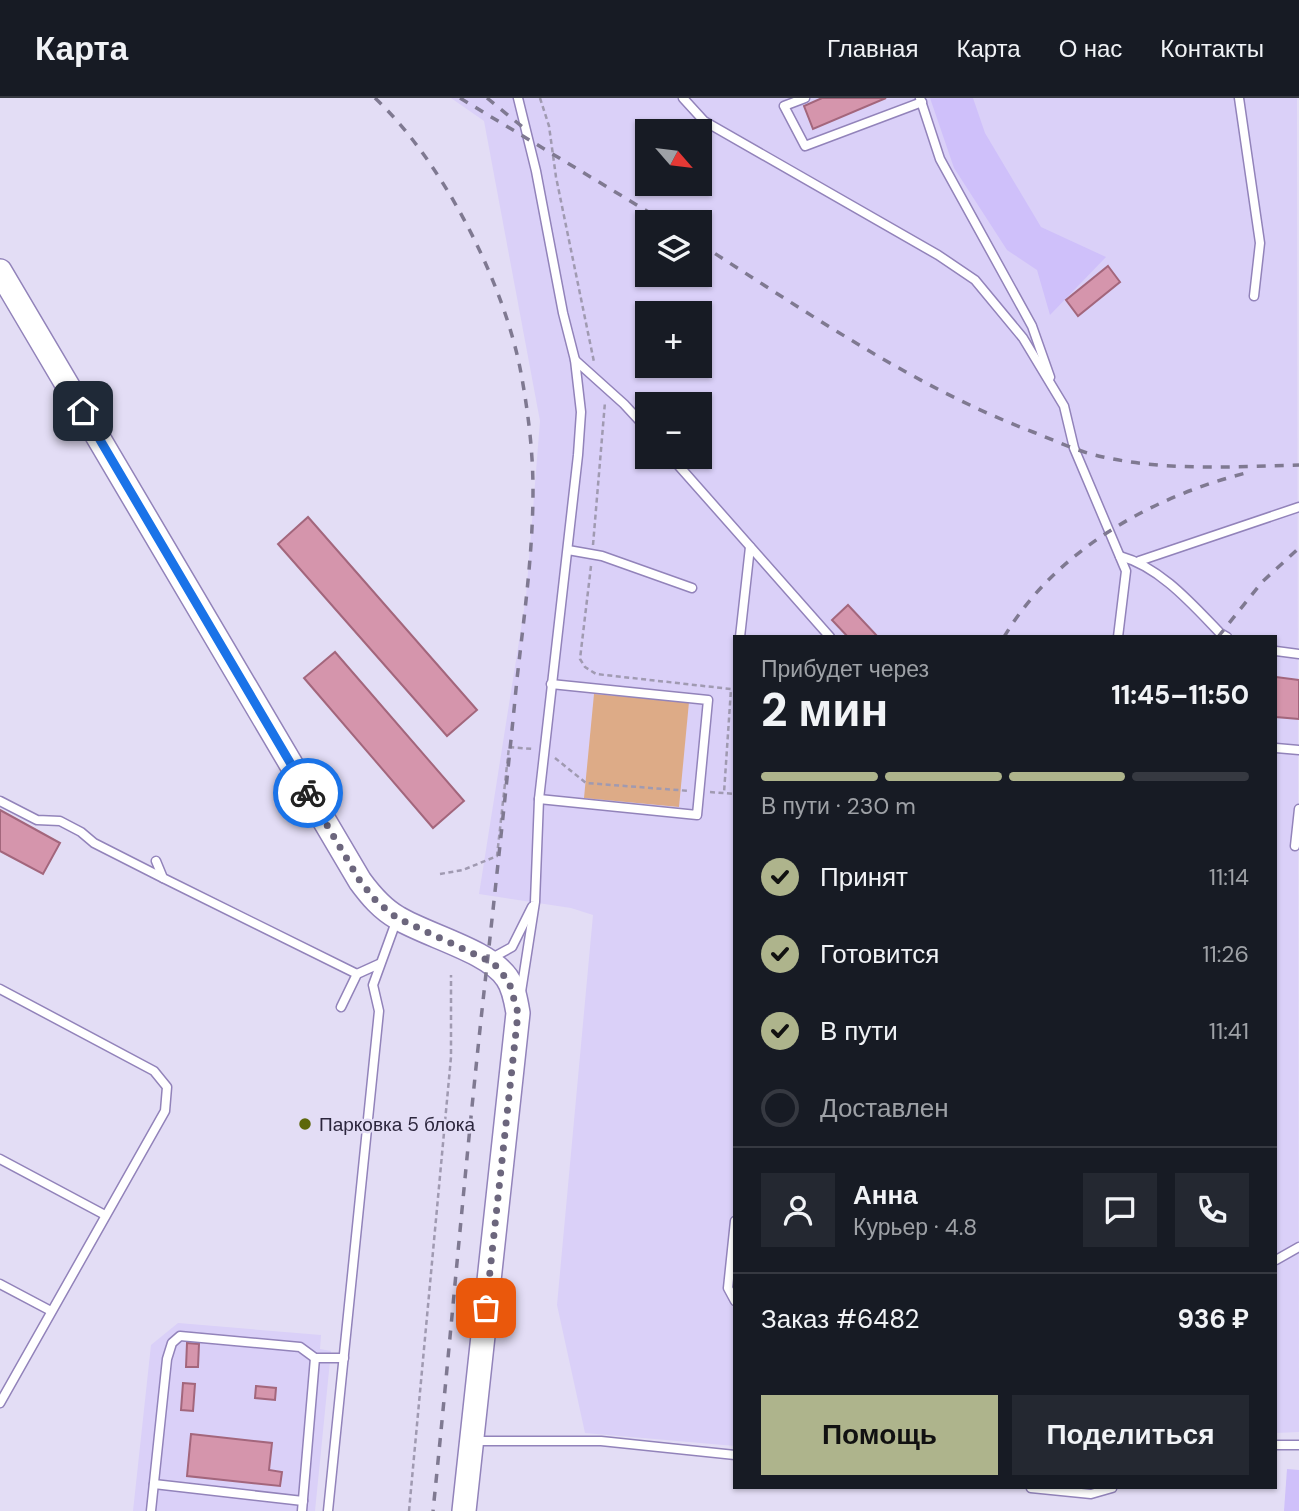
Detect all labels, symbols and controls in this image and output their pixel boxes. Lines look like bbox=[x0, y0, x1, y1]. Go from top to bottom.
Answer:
text: Карта bbox=[35, 27, 128, 70]
text: Главная bbox=[827, 33, 918, 64]
text: Карта bbox=[956, 33, 1021, 64]
text: О нас bbox=[1059, 33, 1122, 64]
text: Контакты bbox=[1160, 33, 1264, 64]
north arrow bbox=[635, 119, 712, 196]
map controls bbox=[635, 119, 712, 469]
button: layers bbox=[635, 210, 712, 287]
button: + bbox=[635, 301, 712, 378]
pin bbox=[53, 381, 113, 441]
icon: home bbox=[64, 392, 102, 430]
button: − bbox=[635, 392, 712, 469]
text: Прибудет через bbox=[761, 654, 929, 684]
text: 11:45–11:50 bbox=[1111, 678, 1249, 712]
text: 2 мин bbox=[761, 680, 888, 740]
courier bbox=[273, 758, 343, 828]
icon: bike bbox=[289, 774, 327, 812]
text: В пути · 230 m bbox=[761, 791, 916, 821]
icon: check bbox=[761, 858, 799, 896]
text: Принят bbox=[820, 860, 908, 894]
text: 11:14 bbox=[1209, 862, 1249, 892]
icon: check bbox=[761, 935, 799, 973]
text: Готовится bbox=[820, 937, 939, 971]
text: 11:26 bbox=[1202, 939, 1249, 969]
icon: check bbox=[761, 1012, 799, 1050]
text: В пути bbox=[820, 1014, 898, 1048]
text: 11:41 bbox=[1209, 1016, 1249, 1046]
text: Доставлен bbox=[820, 1091, 949, 1125]
place label: Парковка 5 блока bbox=[319, 1112, 476, 1137]
marker: Парковка 5 блока bbox=[297, 1116, 313, 1132]
button: person bbox=[761, 1173, 835, 1247]
button: chat bbox=[1083, 1173, 1157, 1247]
button: phone bbox=[1175, 1173, 1249, 1247]
text: Анна bbox=[853, 1178, 918, 1212]
text: Курьер · 4.8 bbox=[853, 1212, 977, 1242]
pin bbox=[456, 1278, 516, 1338]
icon: bag bbox=[467, 1289, 505, 1327]
text: Заказ #6482 bbox=[761, 1302, 919, 1336]
text: 936 ₽ bbox=[1177, 1302, 1249, 1336]
button: Помощь bbox=[761, 1395, 998, 1475]
button: Поделиться bbox=[1012, 1395, 1249, 1475]

